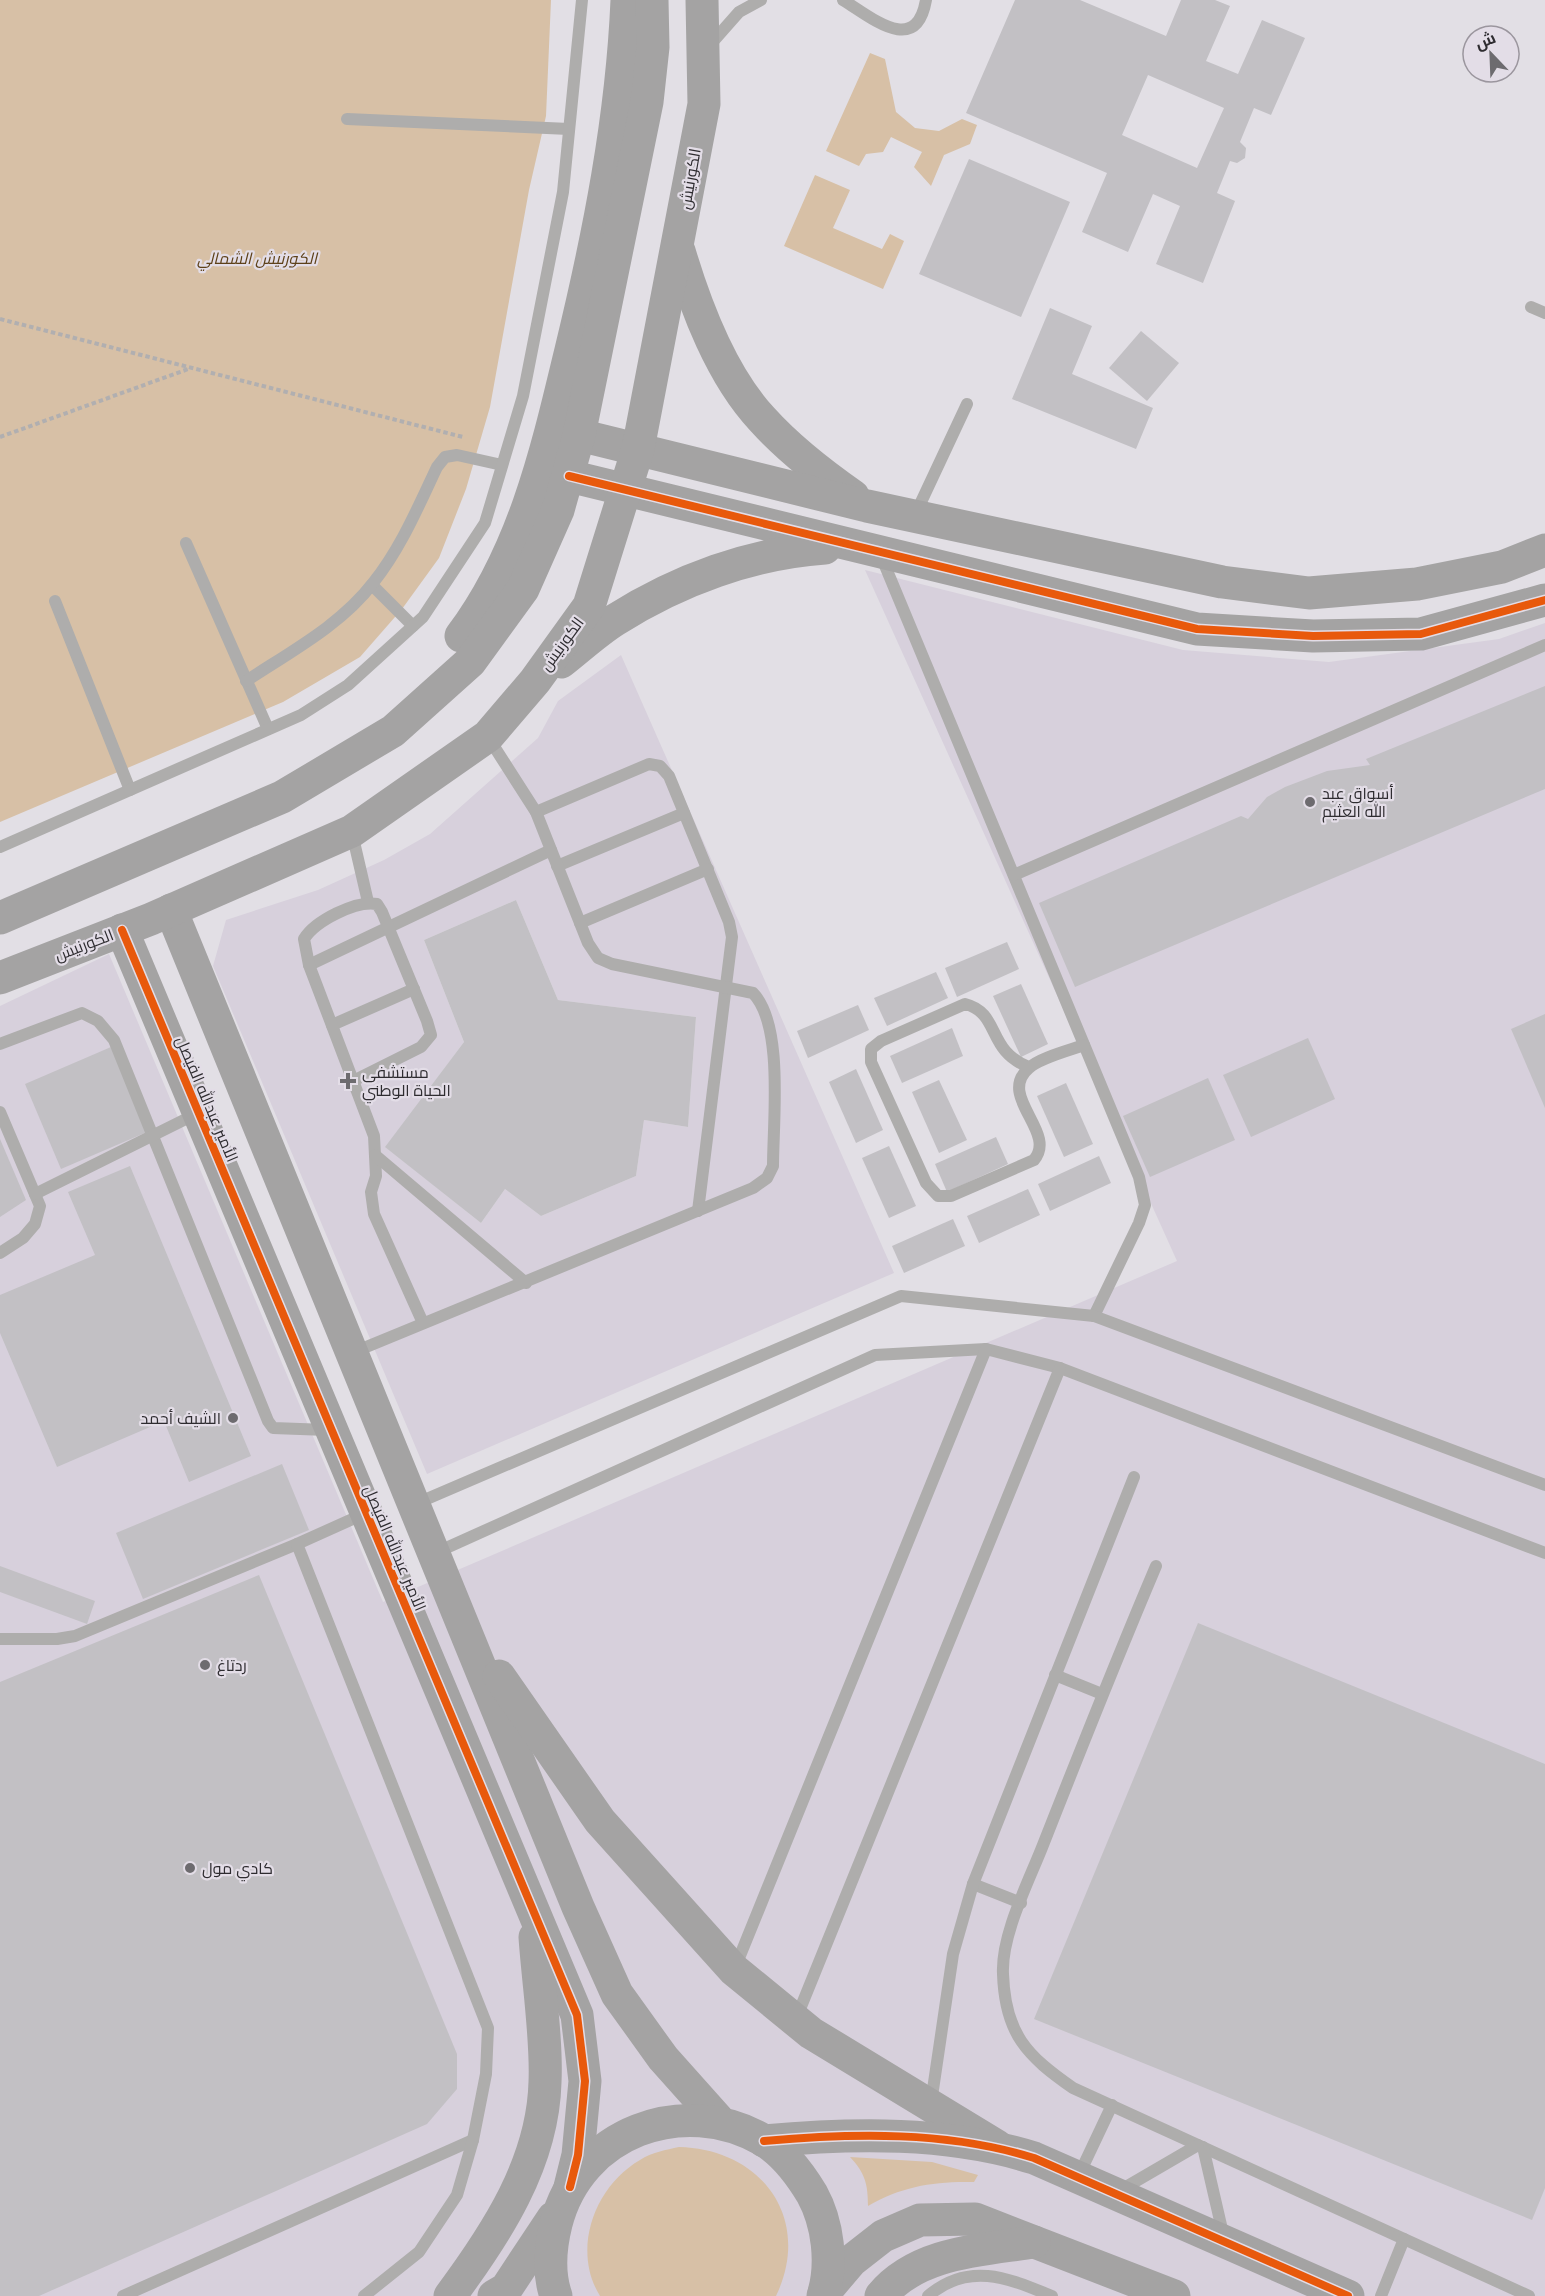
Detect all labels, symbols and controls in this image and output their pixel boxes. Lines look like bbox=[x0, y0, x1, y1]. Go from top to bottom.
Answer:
north arrow bbox=[1461, 24, 1521, 84]
text: ش bbox=[1473, 29, 1498, 53]
street label: الكورنيش bbox=[676, 147, 706, 211]
park label: الكورنيش الشمالي bbox=[197, 250, 319, 271]
street label: الكورنيش bbox=[537, 614, 589, 675]
place label: أسواق عبد الله العثيم bbox=[1322, 784, 1394, 823]
marker: أسواق عبد الله العثيم bbox=[1303, 795, 1317, 809]
street label: الكورنيش bbox=[52, 926, 117, 966]
street label: الأمير عبدالله الفيصل bbox=[171, 1033, 243, 1165]
place label: مستشفى الحياة الوطني bbox=[362, 1064, 451, 1104]
marker: مستشفى الحياة الوطني bbox=[339, 1072, 357, 1090]
place label: الشيف أحمد bbox=[140, 1409, 221, 1428]
marker: الشيف أحمد bbox=[226, 1411, 240, 1425]
street label: الأمير عبدالله الفيصل bbox=[359, 1482, 431, 1614]
place label: ردتاغ bbox=[217, 1657, 247, 1677]
marker: ردتاغ bbox=[198, 1658, 212, 1672]
place label: كادي مول bbox=[202, 1860, 273, 1882]
marker: كادي مول bbox=[183, 1861, 197, 1875]

